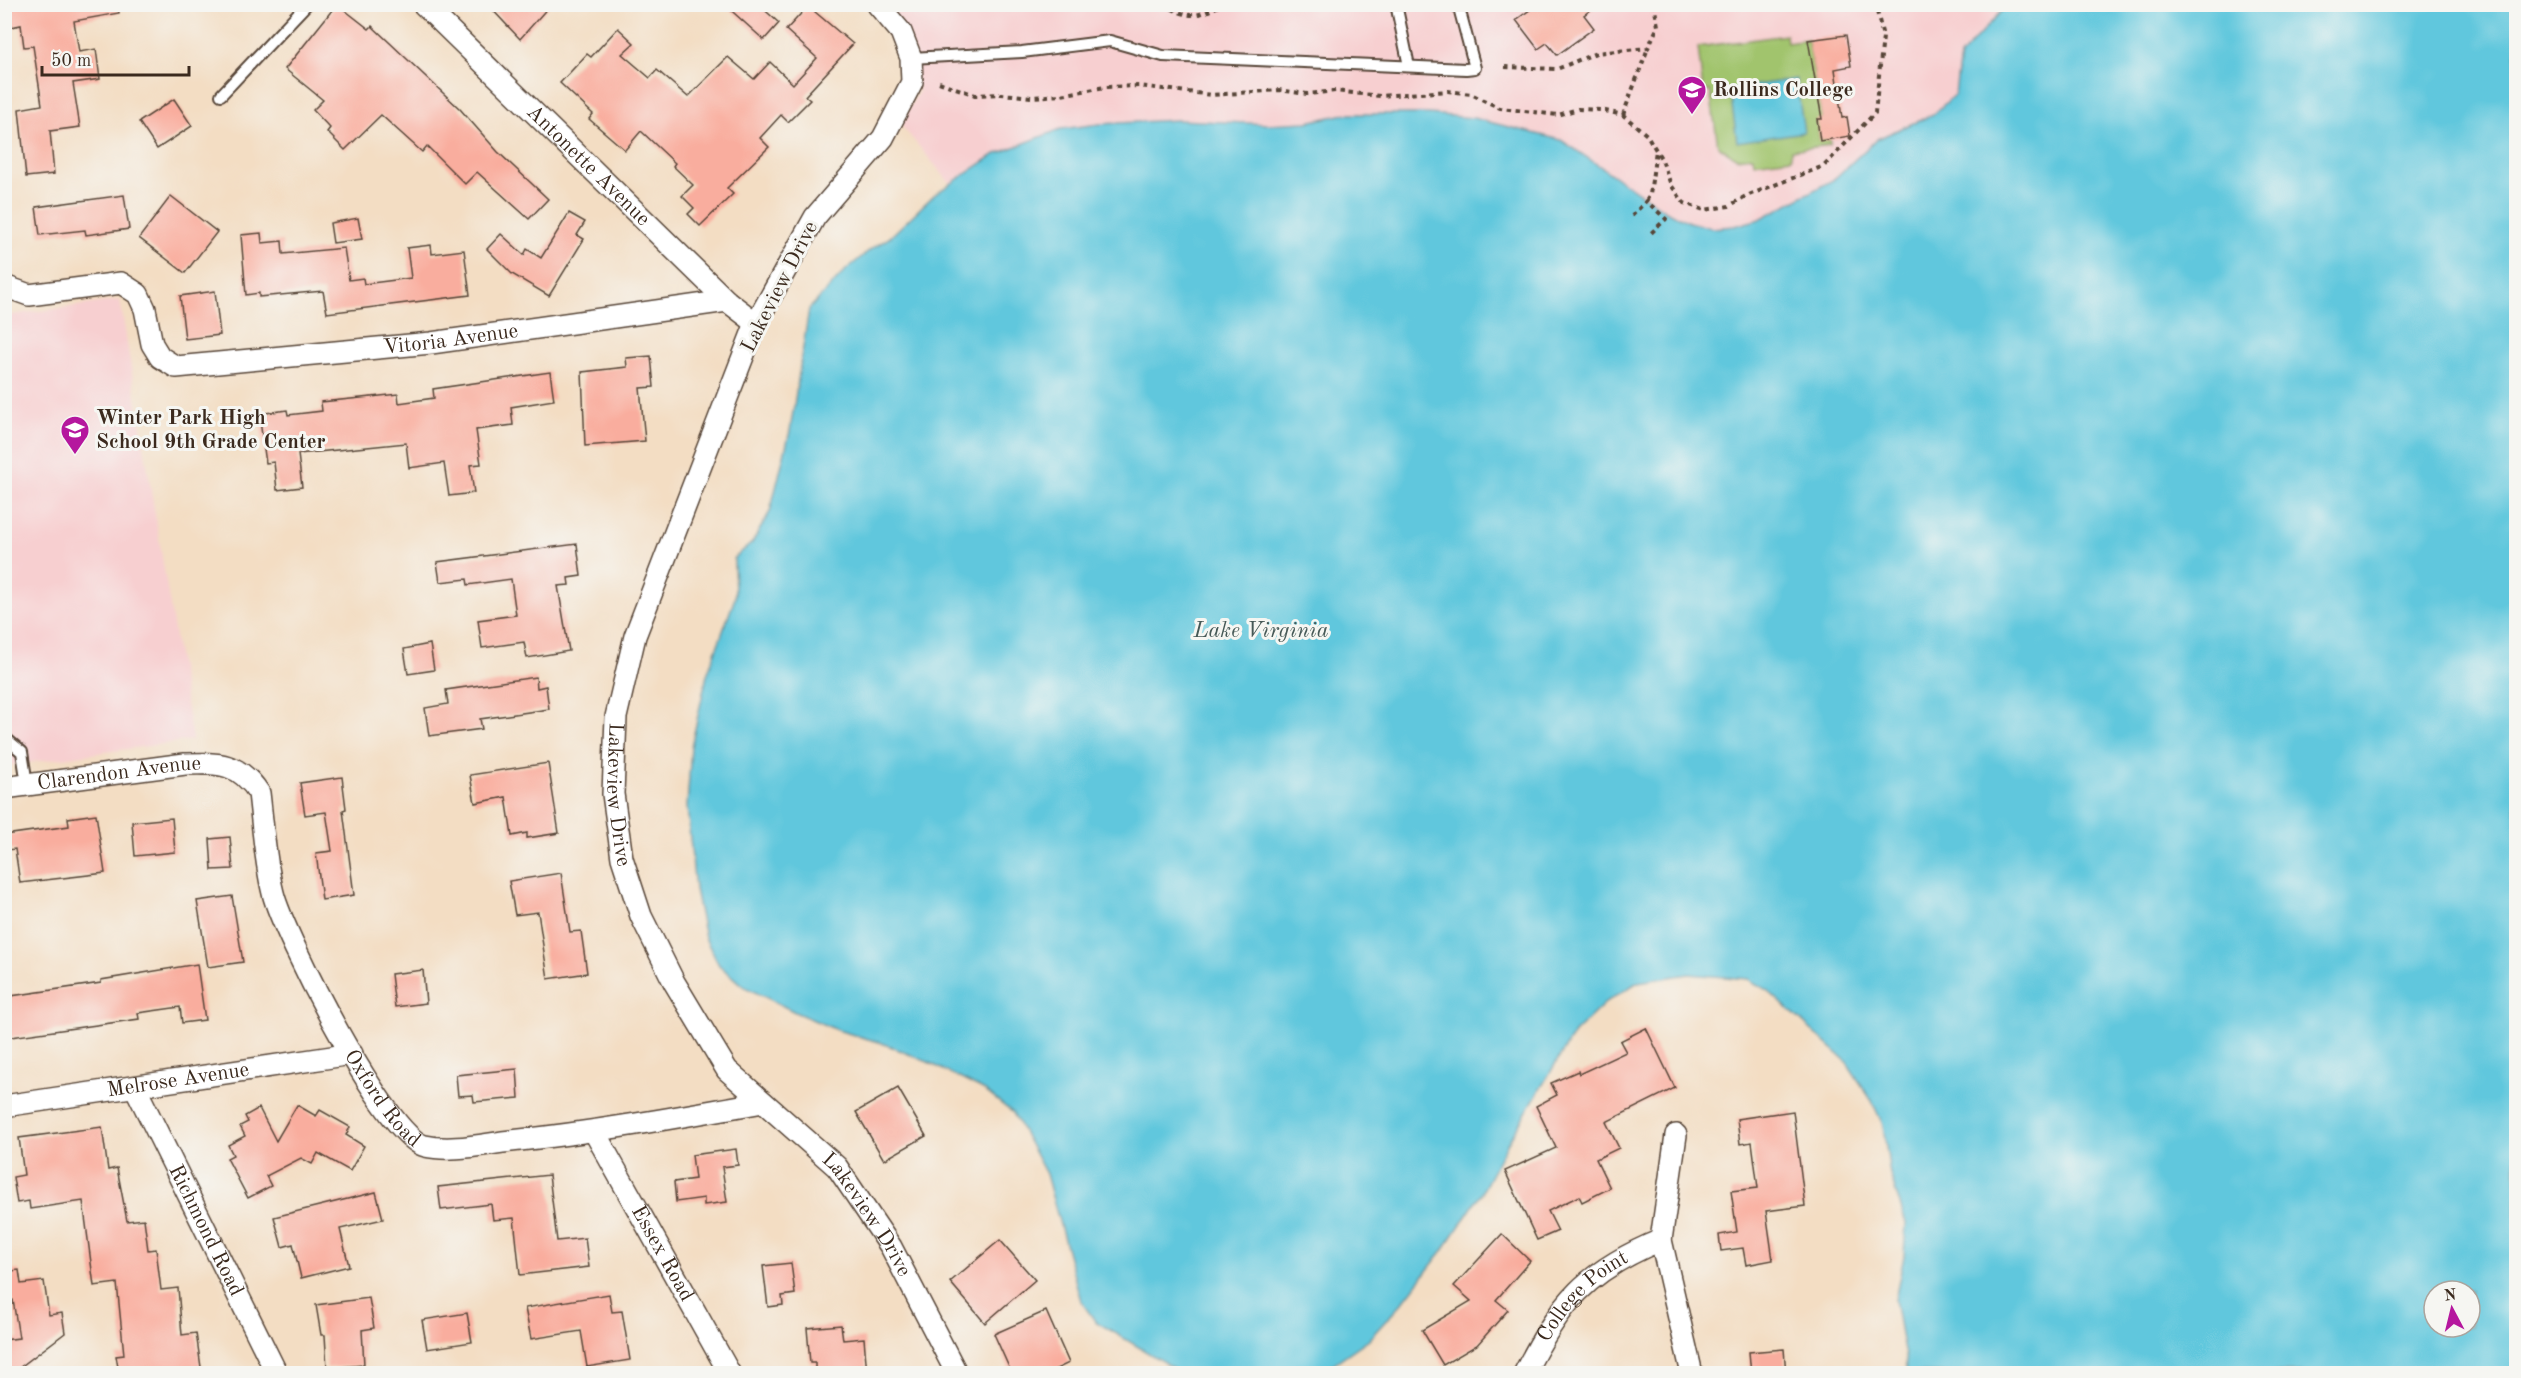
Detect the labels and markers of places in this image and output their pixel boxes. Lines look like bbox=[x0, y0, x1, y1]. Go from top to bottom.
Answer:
school or university icon: Rollins College bbox=[1676, 74, 1708, 116]
place label: Rollins College bbox=[1713, 80, 1854, 101]
place label: Winter Park High School 9th Grade Center bbox=[96, 408, 326, 453]
school or university icon: Winter Park High School 9th Grade Center bbox=[59, 414, 91, 456]

